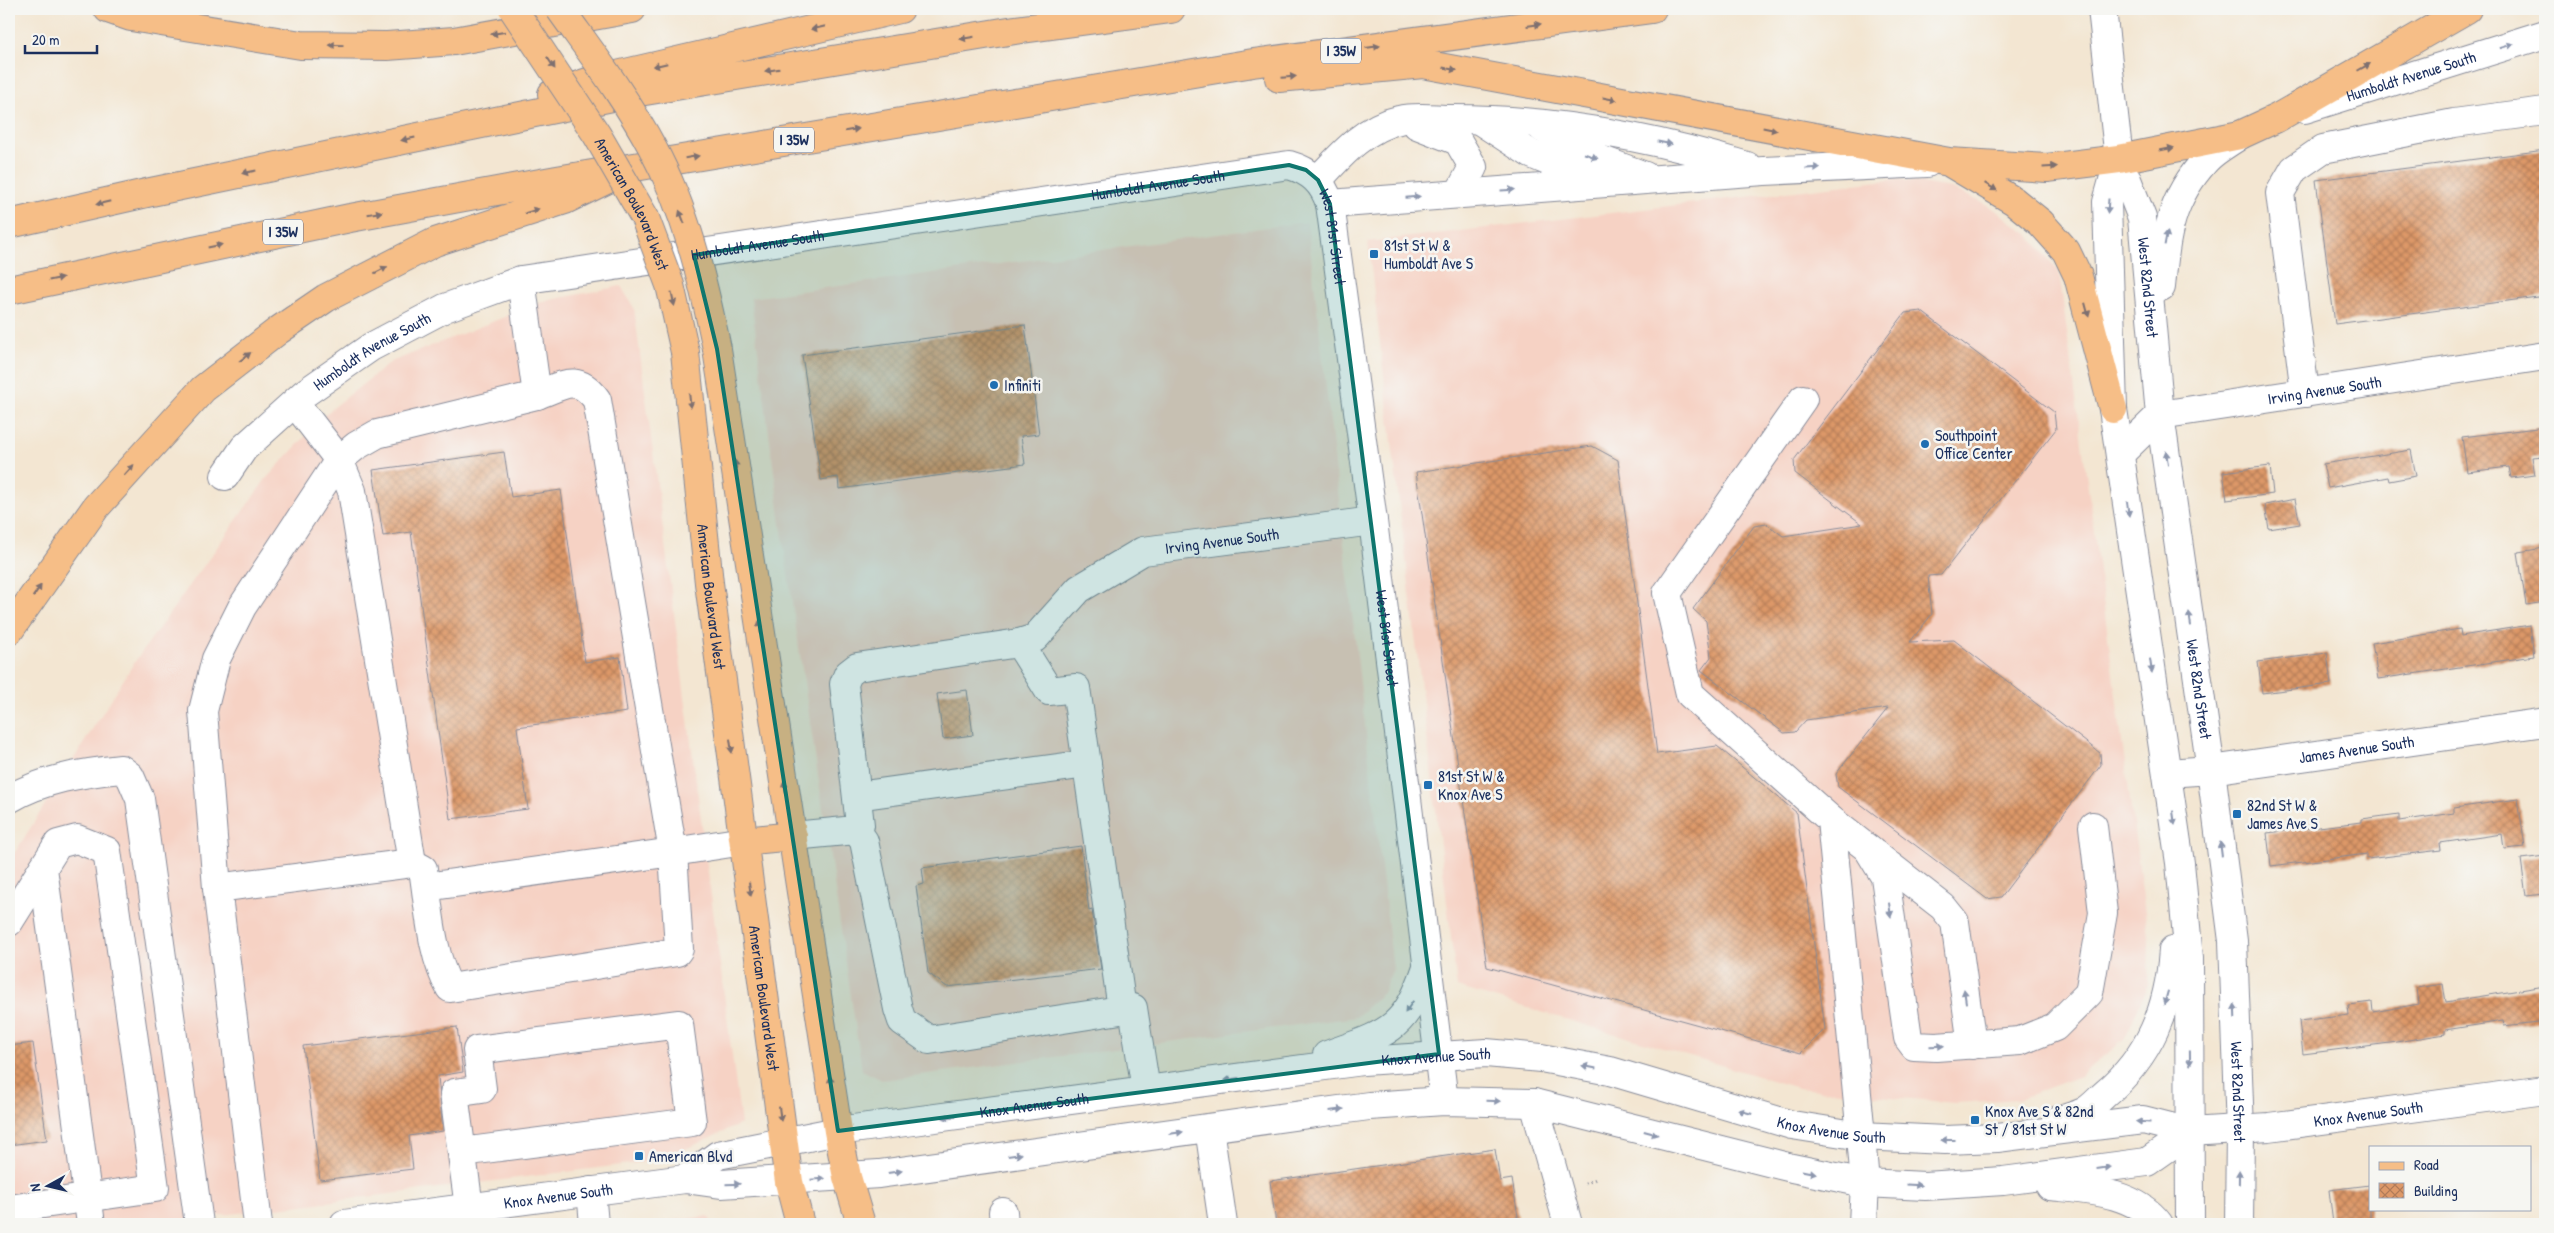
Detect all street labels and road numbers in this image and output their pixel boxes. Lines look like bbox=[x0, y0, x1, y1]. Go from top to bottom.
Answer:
road number: I 35W bbox=[1321, 38, 1361, 64]
street label: Humboldt Avenue South bbox=[2344, 45, 2479, 106]
road number: I 35W bbox=[774, 128, 814, 152]
street label: American Boulevard West bbox=[590, 133, 675, 274]
street label: Humboldt Avenue South bbox=[1090, 164, 1226, 205]
street label: West 81st Street bbox=[1314, 185, 1352, 287]
road number: I 35W bbox=[263, 220, 303, 244]
street label: Humboldt Avenue South bbox=[689, 224, 826, 265]
street label: West 82nd Street bbox=[2133, 236, 2164, 339]
street label: Humboldt Avenue South bbox=[308, 306, 435, 395]
street label: Irving Avenue South bbox=[2266, 370, 2383, 409]
street label: Irving Avenue South bbox=[1163, 522, 1280, 559]
street label: American Boulevard West bbox=[692, 523, 731, 671]
street label: West 81st Street bbox=[1371, 589, 1404, 688]
street label: West 82nd Street bbox=[2181, 638, 2217, 741]
street label: James Avenue South bbox=[2297, 730, 2416, 768]
street label: American Boulevard West bbox=[744, 924, 785, 1073]
street label: West 82nd Street bbox=[2226, 1041, 2251, 1143]
street label: Knox Avenue South bbox=[1381, 1042, 1492, 1071]
street label: Knox Avenue South bbox=[978, 1087, 1090, 1123]
street label: Knox Avenue South bbox=[2312, 1096, 2424, 1132]
street label: Knox Avenue South bbox=[1774, 1110, 1886, 1148]
street label: Knox Avenue South bbox=[502, 1178, 614, 1214]

